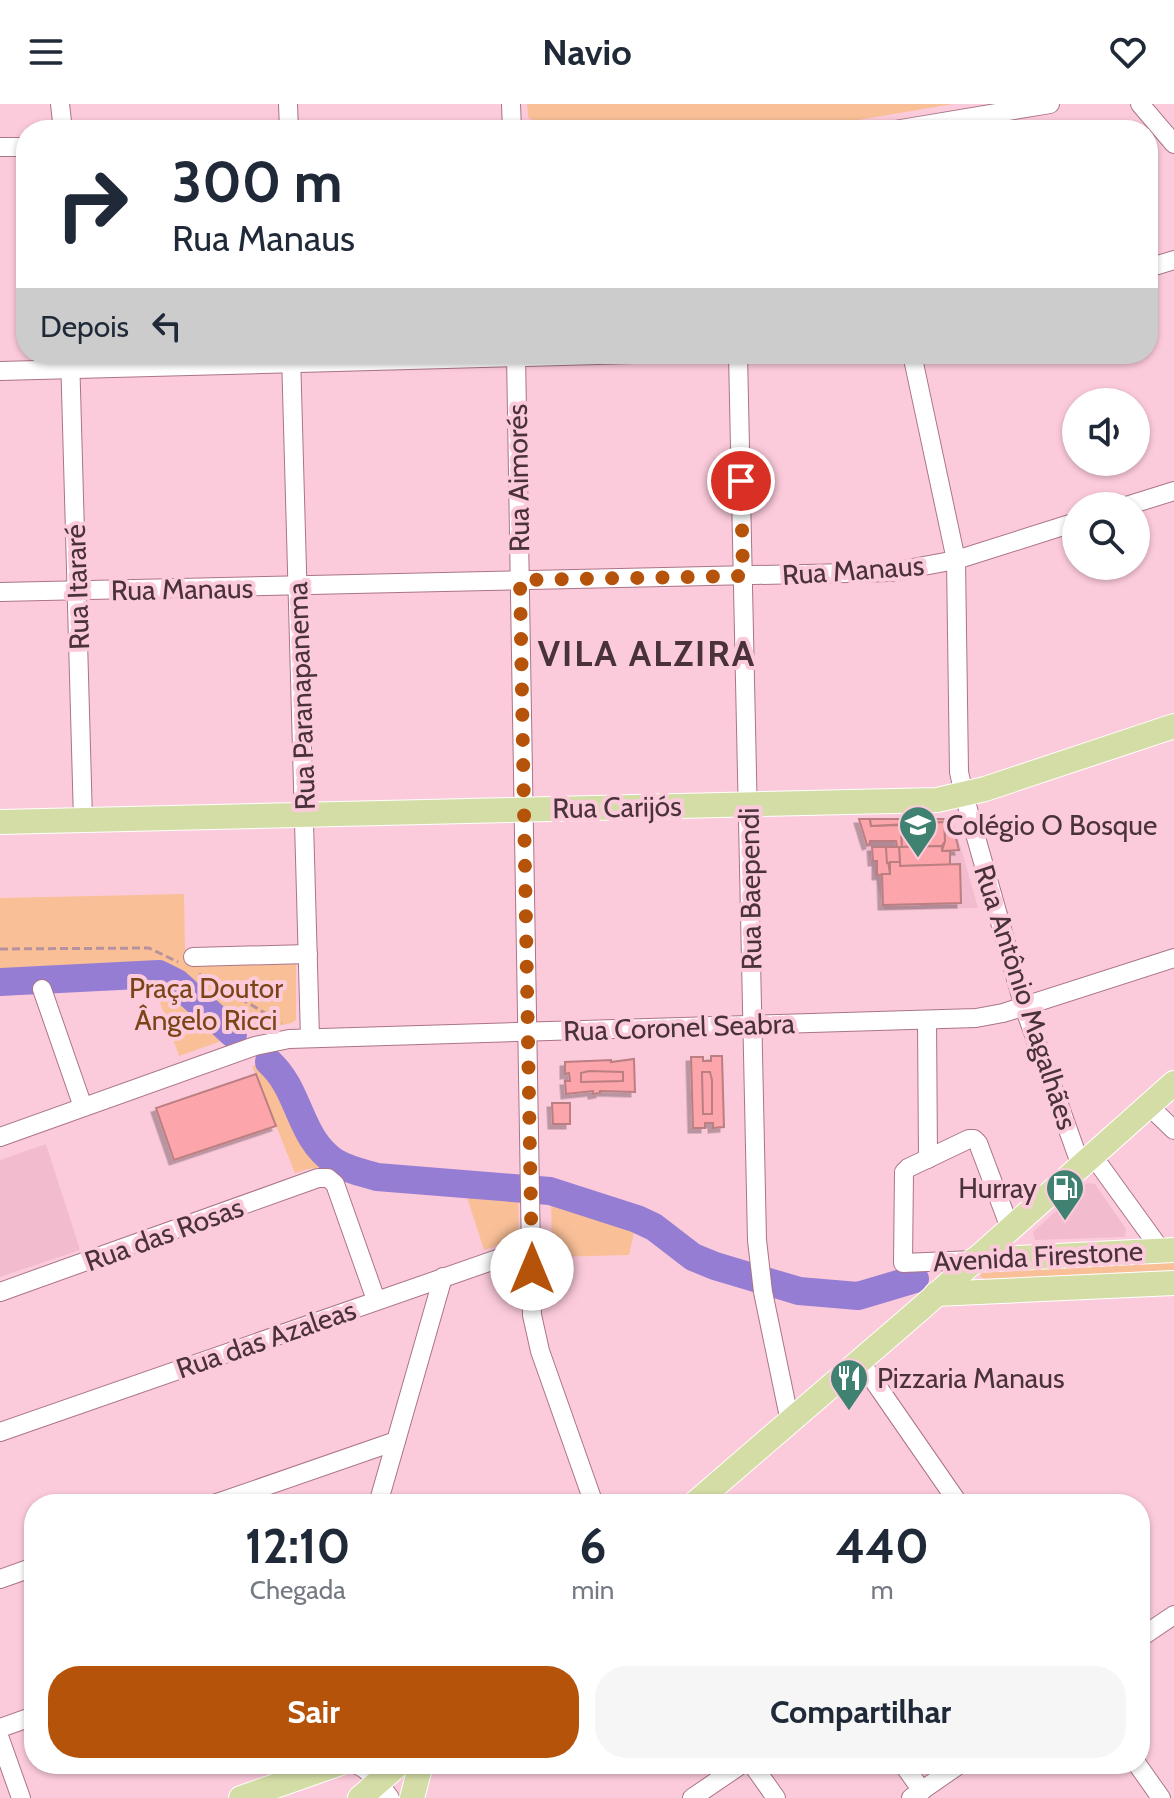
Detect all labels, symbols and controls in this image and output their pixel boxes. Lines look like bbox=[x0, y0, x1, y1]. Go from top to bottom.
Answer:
icon: menu bbox=[24, 30, 68, 74]
text: Navio bbox=[542, 30, 632, 74]
icon: heart bbox=[1106, 30, 1150, 74]
text: 300 m bbox=[172, 148, 343, 216]
icon: right bbox=[40, 152, 144, 256]
text: Rua Manaus bbox=[172, 216, 355, 260]
icon: left bbox=[145, 304, 189, 348]
text: Depois bbox=[40, 308, 129, 345]
map controls bbox=[1062, 388, 1150, 580]
button: sound bbox=[1062, 388, 1150, 476]
street label: Rua Aimorés bbox=[500, 403, 536, 553]
pin bbox=[707, 447, 775, 515]
icon: arrive bbox=[719, 459, 763, 503]
button: search bbox=[1062, 492, 1150, 580]
street label: Rua Itararé bbox=[58, 524, 96, 650]
street label: Rua Manaus bbox=[781, 548, 925, 592]
street label: Rua Manaus bbox=[111, 571, 253, 607]
street label: Rua Paranapanema bbox=[280, 581, 322, 811]
district label: VILA ALZIRA bbox=[538, 631, 756, 675]
street label: Rua Carijós bbox=[552, 789, 682, 825]
school or university icon: Colégio O Bosque bbox=[897, 804, 939, 859]
street label: Rua Baependi bbox=[732, 807, 768, 971]
place label: Colégio O Bosque bbox=[946, 808, 1157, 842]
street label: Rua Antônio Magalhães bbox=[967, 860, 1085, 1134]
park label: Praça Doutor Ângelo Ricci bbox=[129, 971, 283, 1037]
street label: Rua Coronel Seabra bbox=[563, 1006, 796, 1048]
fuel station icon: Hurray bbox=[1044, 1167, 1086, 1222]
place label: Hurray bbox=[958, 1171, 1037, 1205]
street label: Rua das Rosas bbox=[80, 1190, 248, 1278]
position arrow bbox=[490, 1227, 574, 1311]
street label: Avenida Firestone bbox=[932, 1234, 1144, 1278]
street label: Rua das Azaleas bbox=[172, 1292, 360, 1386]
restaurant icon: Pizzaria Manaus bbox=[828, 1357, 870, 1412]
place label: Pizzaria Manaus bbox=[877, 1361, 1065, 1395]
text: 12:10 bbox=[245, 1517, 350, 1575]
text: 6 bbox=[579, 1517, 606, 1575]
text: 440 bbox=[835, 1517, 929, 1575]
text: Chegada bbox=[250, 1574, 346, 1606]
text: min bbox=[572, 1574, 614, 1606]
text: m bbox=[871, 1574, 894, 1606]
button: Sair bbox=[48, 1666, 579, 1758]
button: Compartilhar bbox=[595, 1666, 1126, 1758]

